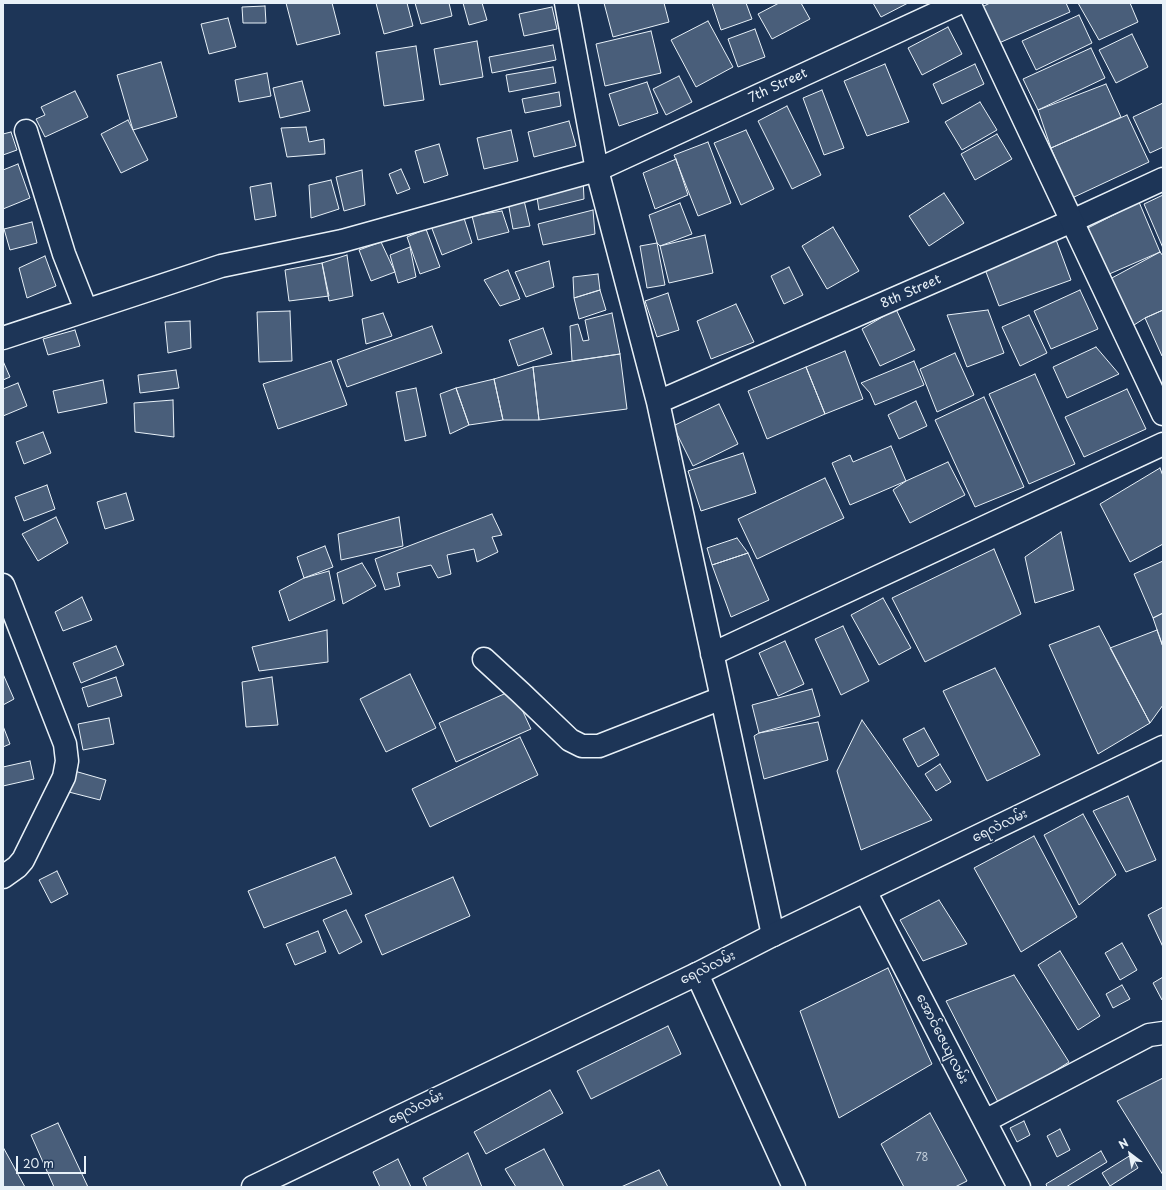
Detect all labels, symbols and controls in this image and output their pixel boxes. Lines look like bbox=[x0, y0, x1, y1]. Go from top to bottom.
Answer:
street label: 7th Street bbox=[746, 66, 810, 106]
street label: 8th Street bbox=[878, 272, 944, 312]
street label: ရေလဲလမ်း bbox=[970, 806, 1030, 846]
street label: ရေလဲလမ်း bbox=[678, 948, 738, 988]
street label: အောင်ဇေယျလမ်း bbox=[913, 991, 971, 1087]
street label: ရေလဲလမ်း bbox=[386, 1088, 446, 1128]
north arrow bbox=[1110, 1134, 1150, 1174]
text: N bbox=[1115, 1134, 1132, 1153]
scale bar bbox=[18, 1148, 88, 1174]
house number: 78 bbox=[916, 1151, 928, 1165]
text: 20 m bbox=[23, 1154, 54, 1172]

